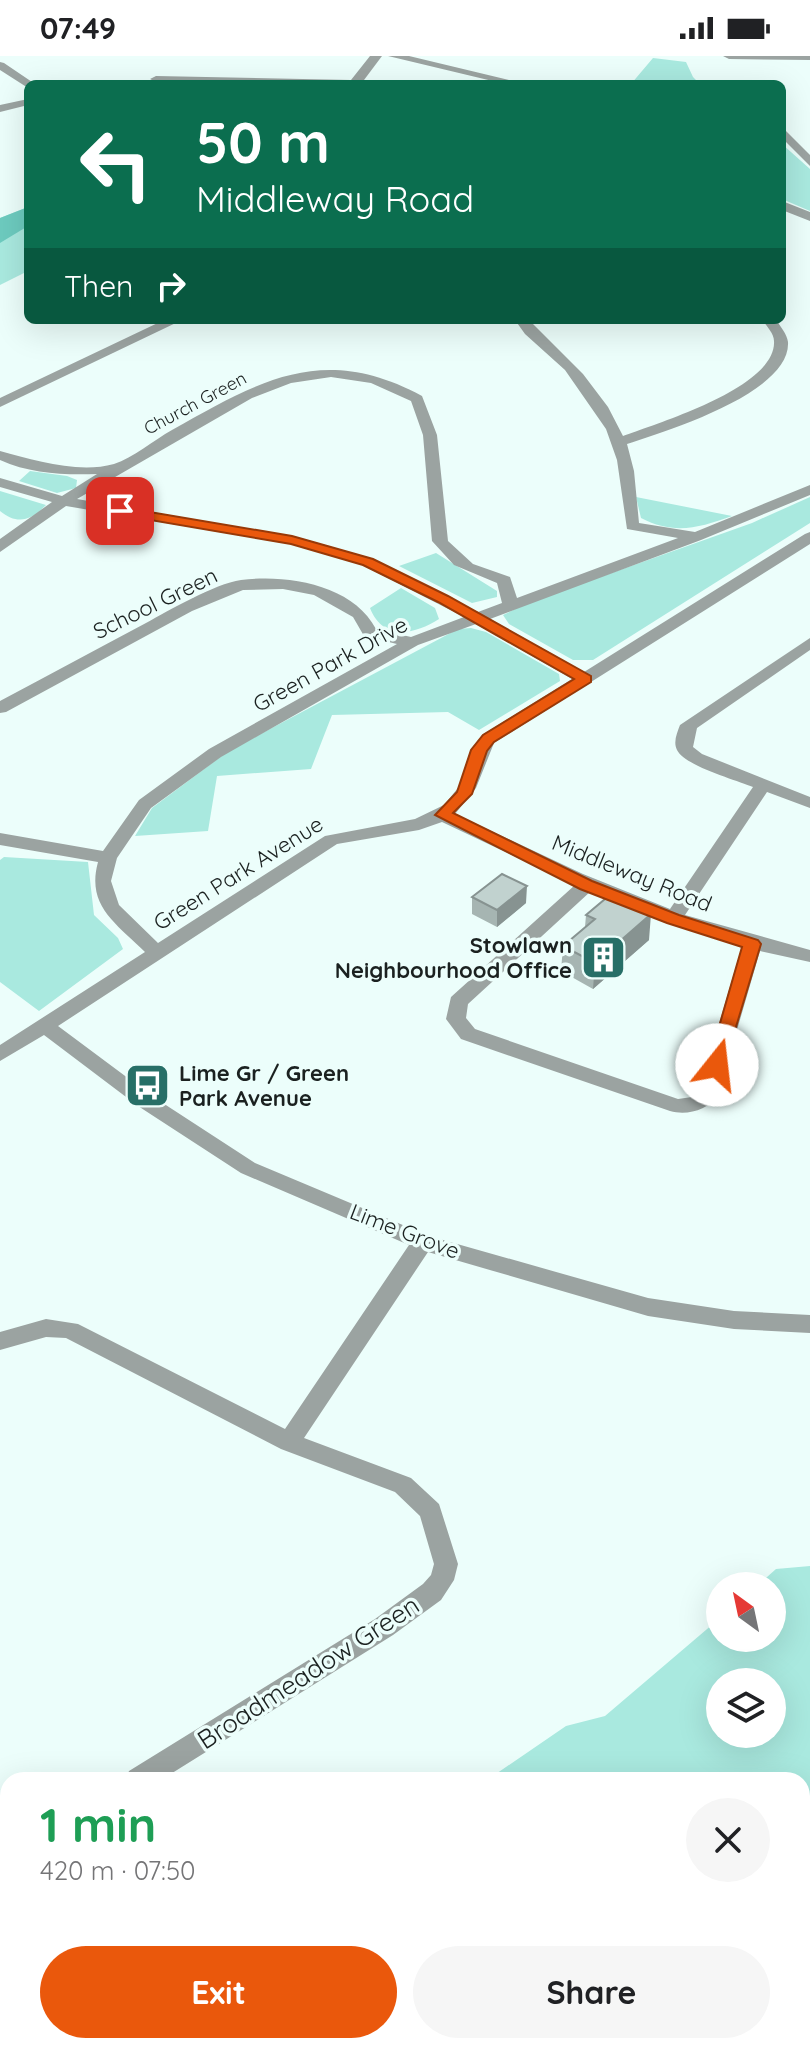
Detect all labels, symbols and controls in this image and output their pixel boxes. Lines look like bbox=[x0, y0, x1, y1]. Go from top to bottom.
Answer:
text: 07:49 bbox=[40, 9, 116, 47]
text: 50 m bbox=[196, 107, 330, 177]
icon: left bbox=[64, 112, 168, 216]
text: Middleway Road bbox=[196, 176, 474, 221]
icon: right bbox=[149, 264, 193, 308]
text: Then bbox=[64, 267, 133, 305]
street label: Church Green bbox=[140, 366, 250, 440]
pin bbox=[86, 477, 154, 545]
icon: arrive bbox=[98, 489, 142, 533]
street label: School Green bbox=[88, 561, 222, 645]
street label: Green Park Drive bbox=[248, 610, 412, 718]
street label: Green Park Avenue bbox=[148, 810, 328, 936]
street label: Middleway Road bbox=[548, 828, 716, 918]
place label: Stowlawn Neighbourhood Office bbox=[335, 931, 572, 984]
building icon: Stowlawn Neighbourhood Office bbox=[579, 934, 627, 982]
position arrow bbox=[675, 1023, 759, 1107]
place label: Lime Gr / Green Park Avenue bbox=[179, 1059, 349, 1112]
bus stop icon: Lime Gr / Green Park Avenue bbox=[124, 1062, 172, 1110]
street label: Lime Grove bbox=[346, 1197, 464, 1265]
north arrow bbox=[706, 1572, 786, 1652]
map controls bbox=[706, 1572, 786, 1748]
street label: Broadmeadow Green bbox=[191, 1588, 425, 1756]
button: layers bbox=[706, 1668, 786, 1748]
text: 1 min bbox=[40, 1794, 156, 1854]
button: close bbox=[686, 1798, 770, 1882]
text: 420 m · 07:50 bbox=[40, 1854, 196, 1887]
button: Exit bbox=[40, 1946, 397, 2038]
button: Share bbox=[413, 1946, 770, 2038]

